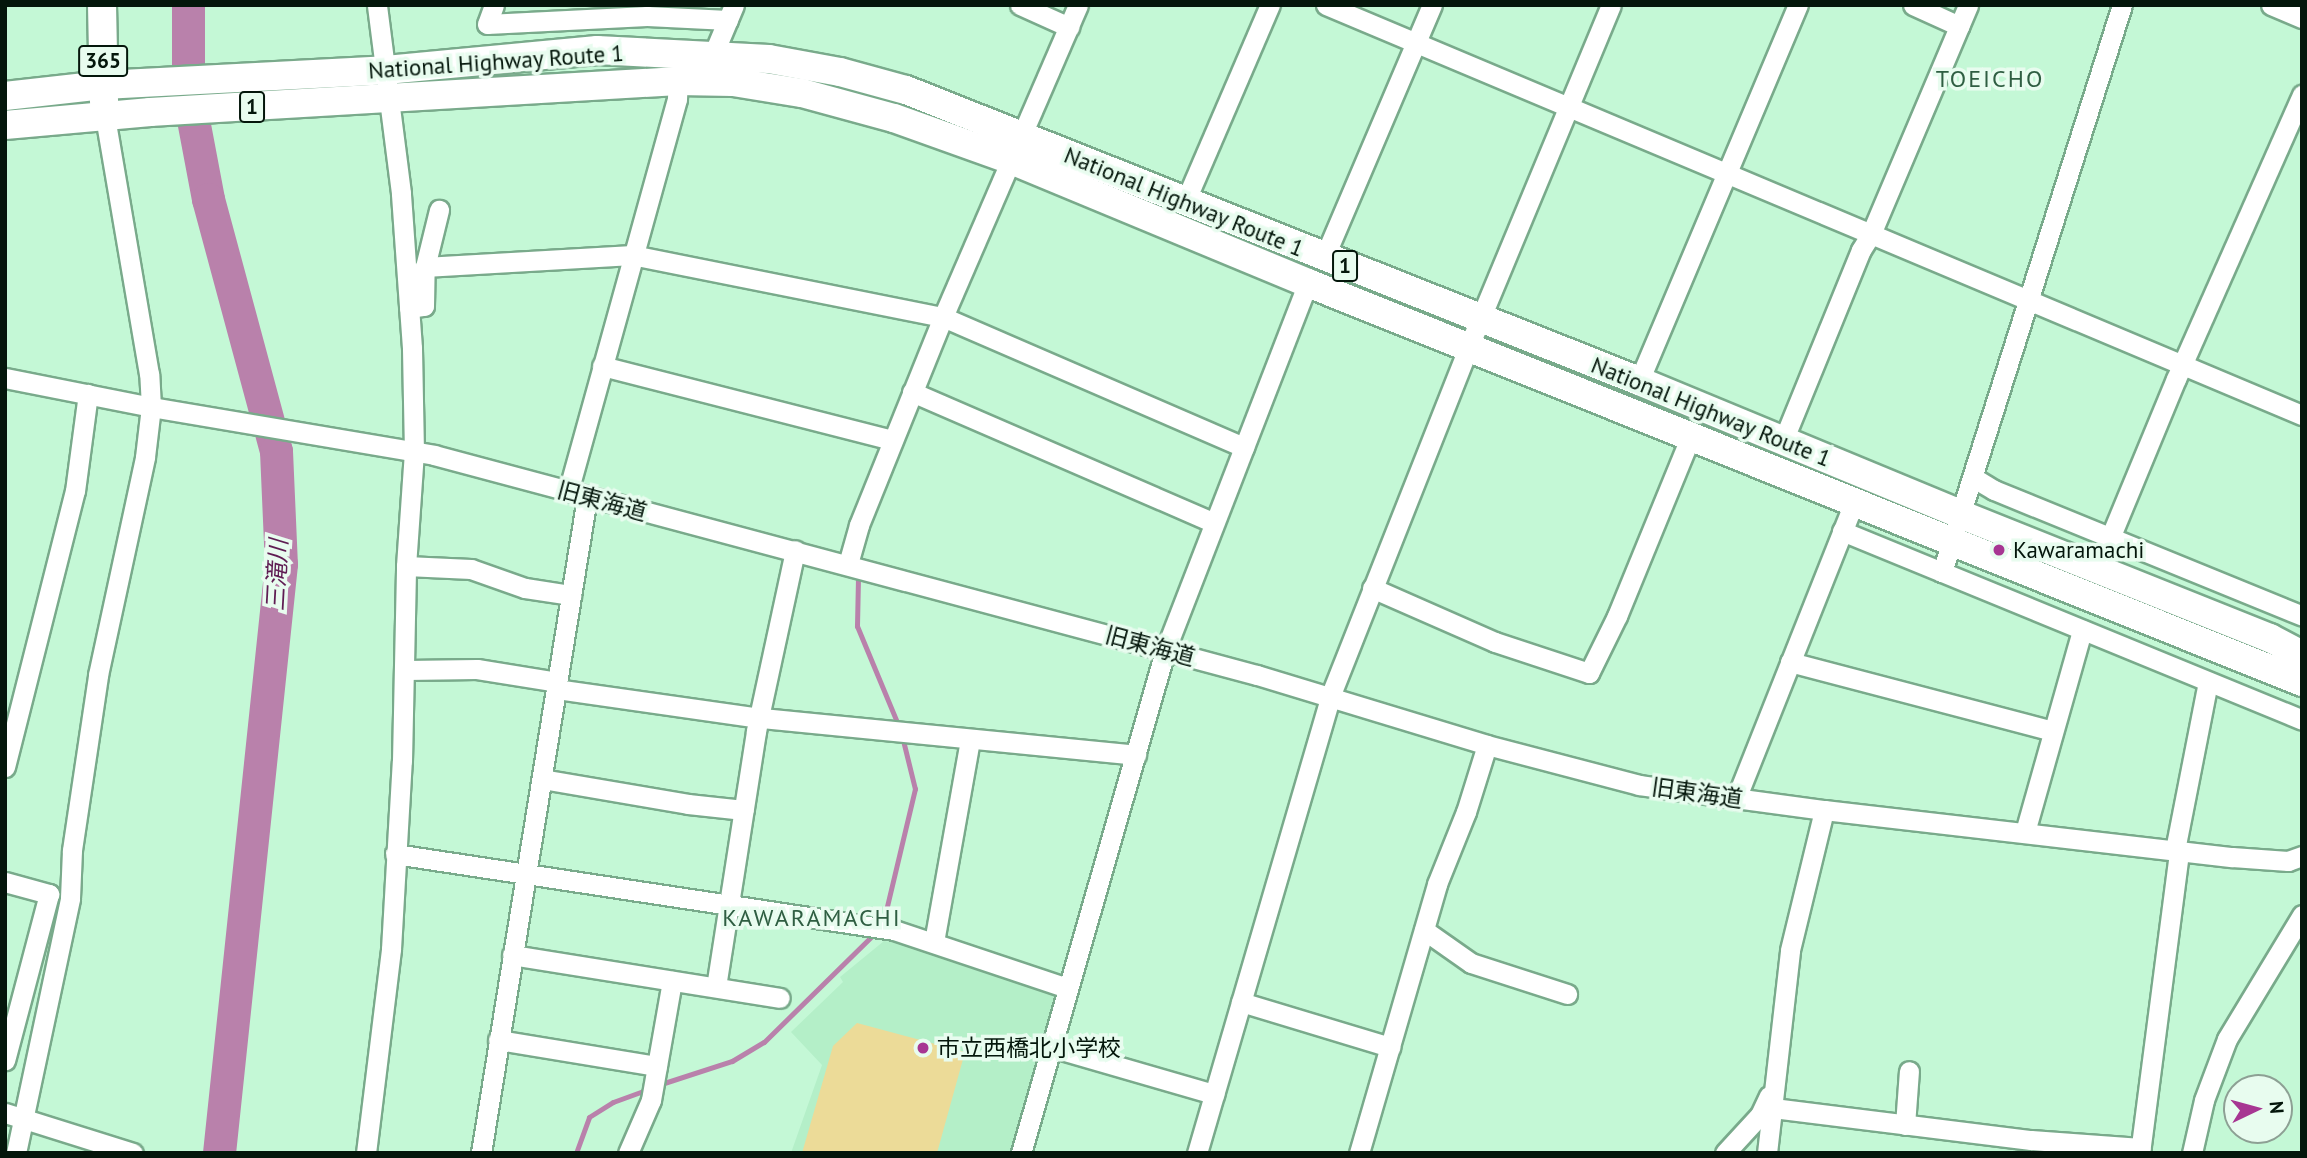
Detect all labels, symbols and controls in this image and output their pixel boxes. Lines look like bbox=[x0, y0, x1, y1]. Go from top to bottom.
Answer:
street label: National Highway Route 1 bbox=[367, 39, 625, 85]
road number: 365 bbox=[77, 43, 129, 78]
district label: TOEICHO bbox=[1937, 65, 2043, 93]
road number: 1 bbox=[238, 90, 266, 124]
street label: National Highway Route 1 bbox=[1060, 141, 1308, 263]
road number: 1 bbox=[1331, 248, 1359, 284]
street label: National Highway Route 1 bbox=[1587, 351, 1835, 473]
street label: 旧東海道 bbox=[554, 476, 650, 526]
place label: Kawaramachi bbox=[2013, 536, 2145, 564]
water label: 三滝川 bbox=[261, 538, 293, 612]
marker: Kawaramachi bbox=[1991, 542, 2007, 558]
street label: 旧東海道 bbox=[1102, 621, 1198, 671]
street label: 旧東海道 bbox=[1650, 773, 1744, 813]
district label: KAWARAMACHI bbox=[724, 904, 900, 932]
place label: 市立西橋北小学校 bbox=[937, 1034, 1121, 1062]
marker: 市立西橋北小学校 bbox=[915, 1040, 931, 1056]
north arrow bbox=[2223, 1074, 2293, 1144]
text: N bbox=[2264, 1100, 2289, 1115]

